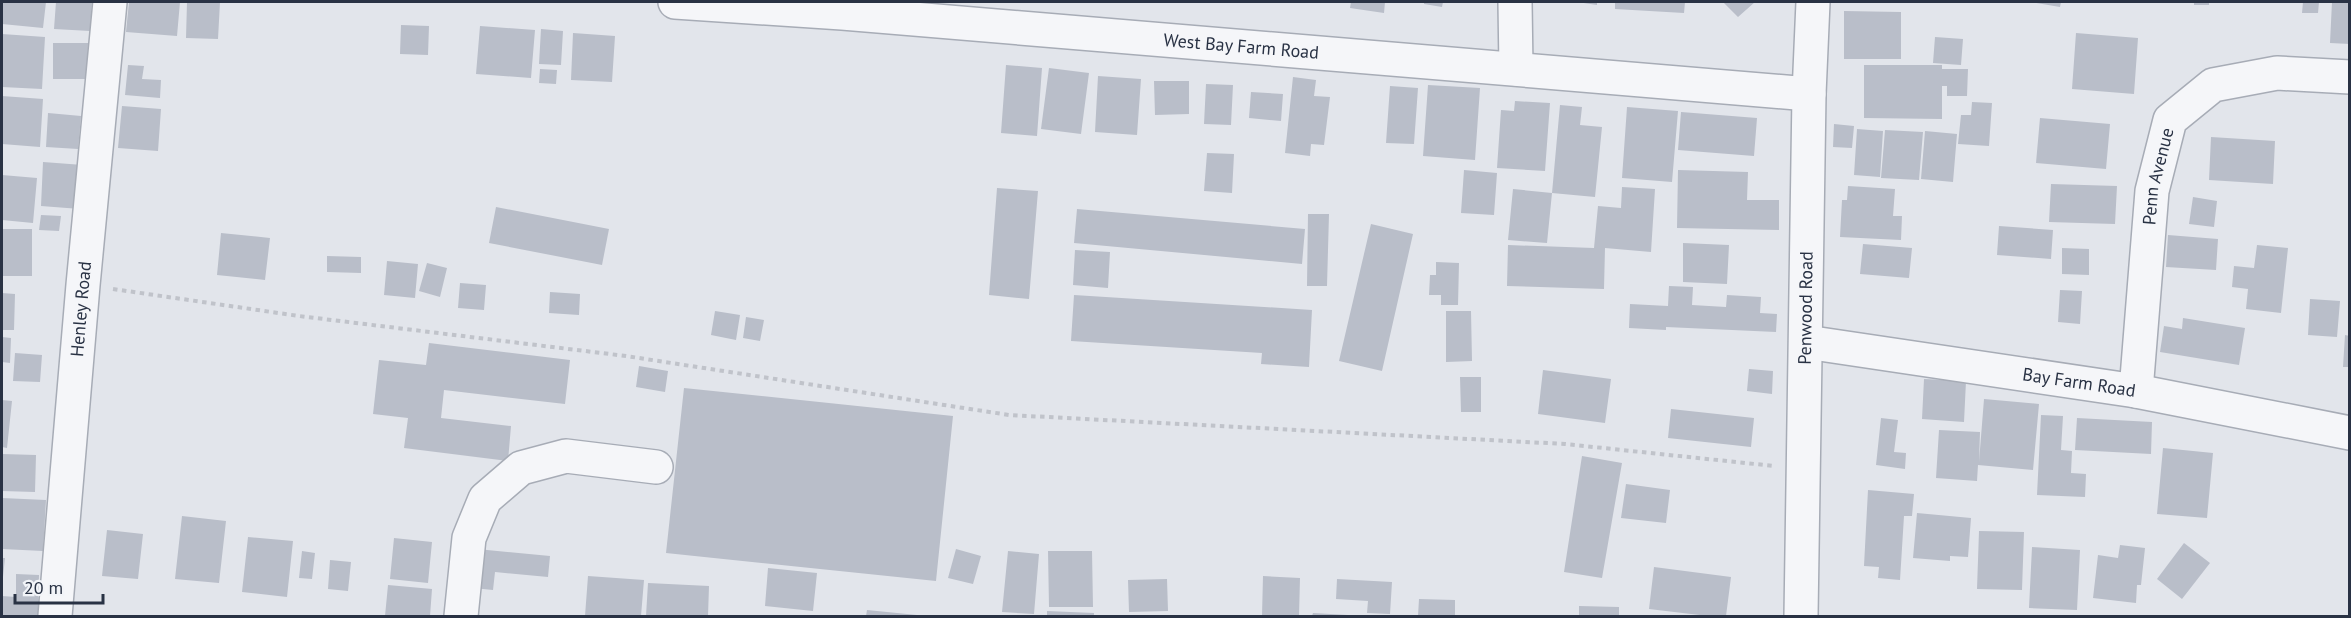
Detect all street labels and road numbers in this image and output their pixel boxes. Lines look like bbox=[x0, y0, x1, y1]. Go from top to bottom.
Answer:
street label: West Bay Farm Road bbox=[1163, 28, 1320, 64]
street label: Penn Avenue bbox=[2137, 125, 2179, 226]
street label: Penwood Road bbox=[1793, 251, 1818, 365]
street label: Henley Road bbox=[65, 260, 96, 358]
street label: Bay Farm Road bbox=[2021, 362, 2137, 402]

